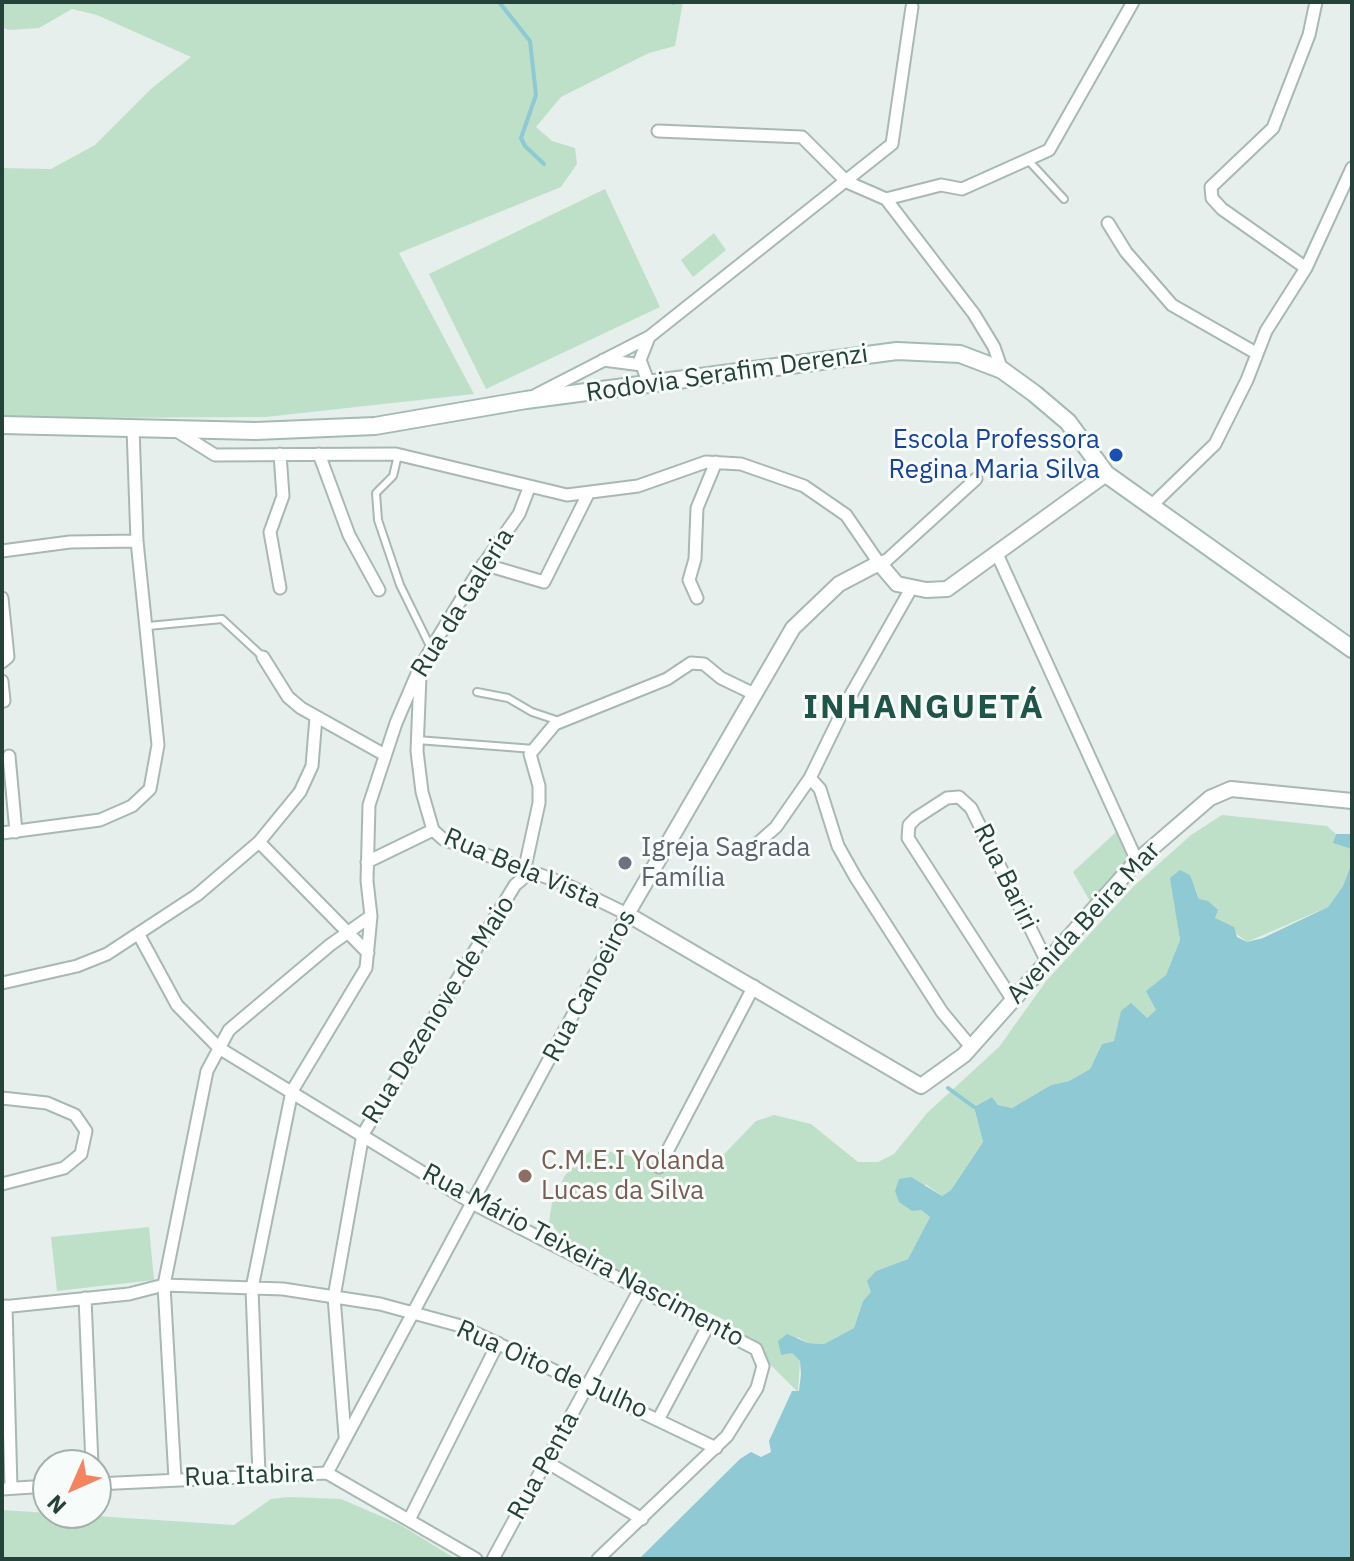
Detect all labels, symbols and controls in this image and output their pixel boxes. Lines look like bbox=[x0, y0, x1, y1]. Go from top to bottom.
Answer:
street label: Rodovia Serafim Derenzi bbox=[584, 339, 870, 409]
place label: Escola Professora Regina Maria Silva bbox=[889, 424, 1100, 486]
marker: Escola Professora Regina Maria Silva bbox=[1107, 446, 1125, 464]
street label: Rua da Galeria bbox=[405, 523, 521, 683]
district label: INHANGUETÁ bbox=[803, 688, 1045, 728]
street label: Rua Bariri bbox=[966, 819, 1044, 935]
street label: Rua Bela Vista bbox=[439, 822, 605, 916]
place label: Igreja Sagrada Família bbox=[641, 832, 810, 894]
street label: Avenida Beira Mar bbox=[1001, 835, 1167, 1011]
marker: Igreja Sagrada Família bbox=[616, 854, 634, 872]
street label: Rua Dezenove de Maio bbox=[356, 890, 522, 1130]
street label: Rua Canoeiros bbox=[537, 904, 643, 1068]
place label: C.M.E.I Yolanda Lucas da Silva bbox=[541, 1145, 725, 1206]
street label: Rua Mário Teixeira Nascimento bbox=[417, 1158, 749, 1354]
marker: C.M.E.I Yolanda Lucas da Silva bbox=[516, 1167, 534, 1185]
street label: Rua Oito de Julho bbox=[452, 1314, 652, 1426]
street label: Rua Penta bbox=[502, 1407, 586, 1525]
north arrow bbox=[32, 1449, 112, 1529]
street label: Rua Itabira bbox=[184, 1458, 314, 1494]
text: N bbox=[40, 1489, 72, 1521]

